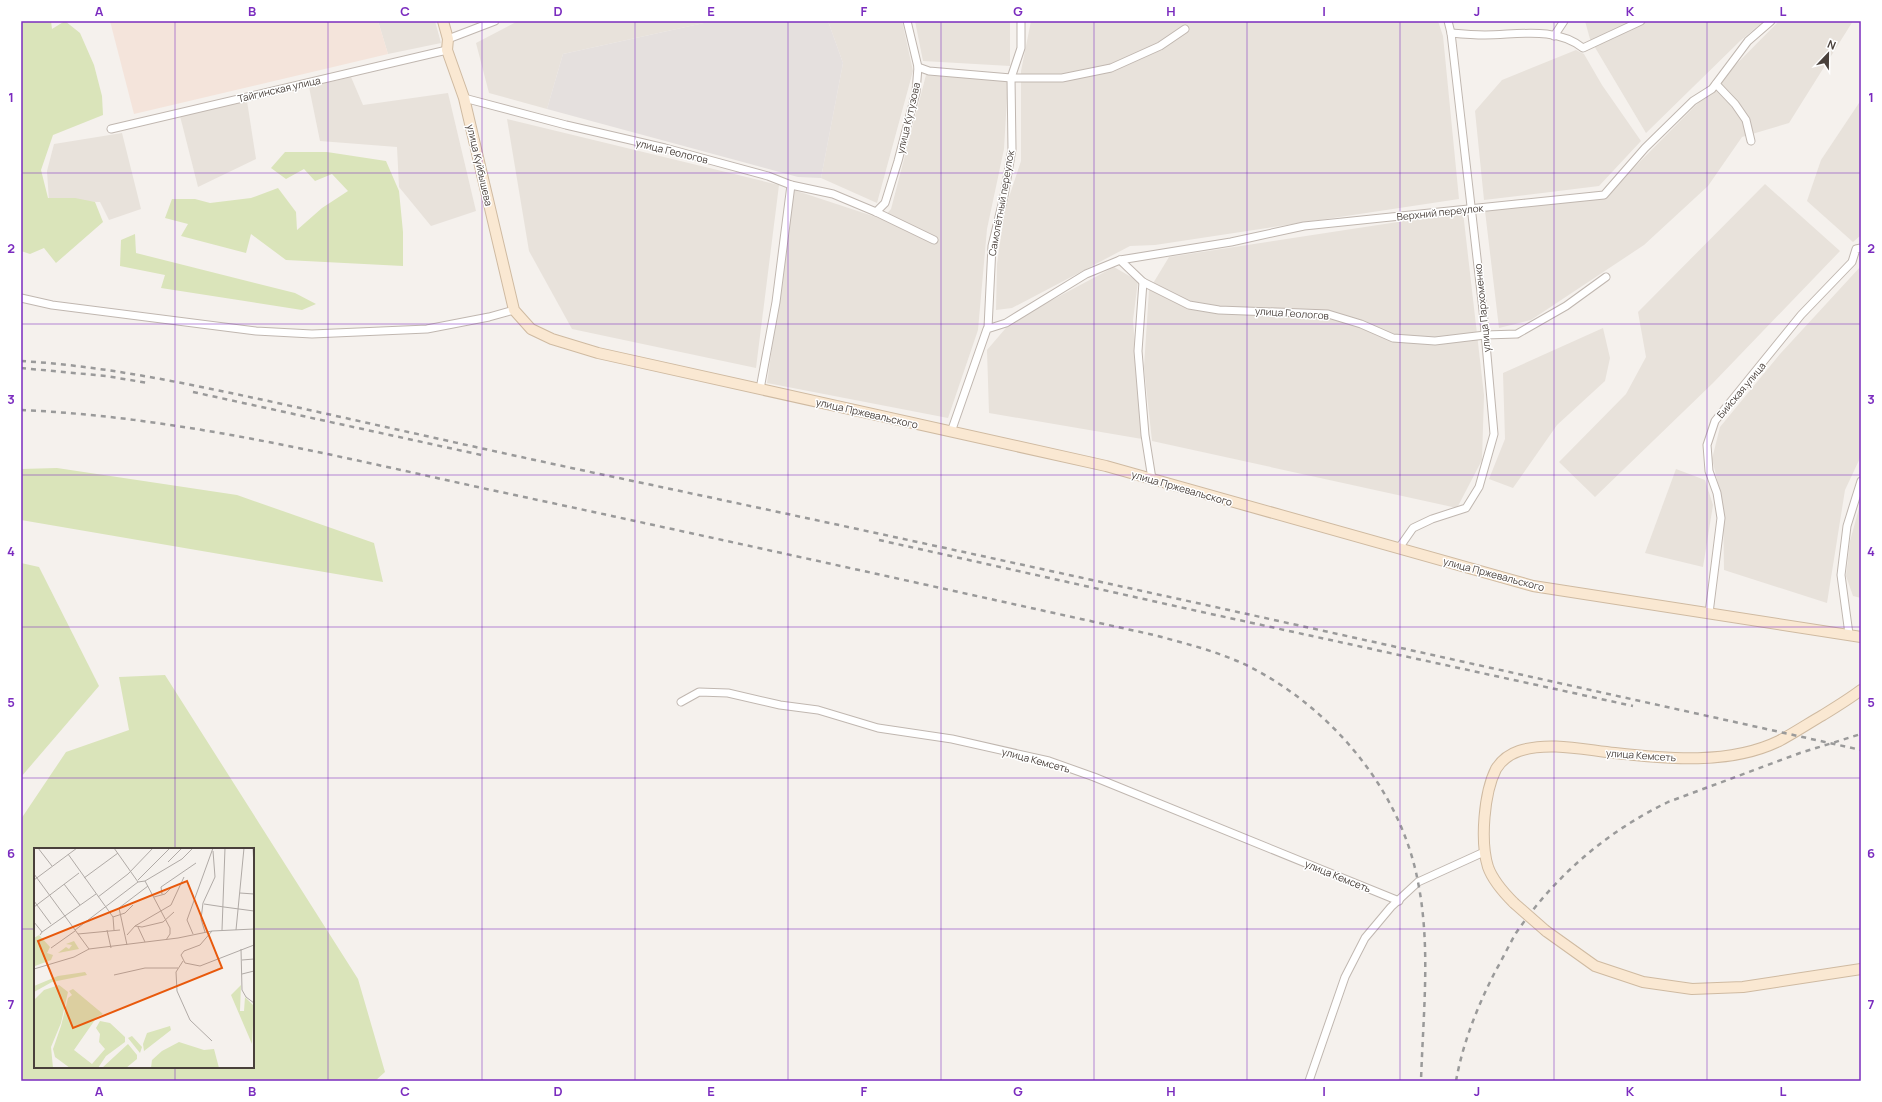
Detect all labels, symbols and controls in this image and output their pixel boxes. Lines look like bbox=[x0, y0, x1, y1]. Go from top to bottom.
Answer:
text: A bbox=[95, 2, 104, 20]
text: B bbox=[248, 2, 256, 20]
text: C bbox=[400, 2, 410, 20]
text: D bbox=[553, 2, 563, 20]
text: E bbox=[707, 2, 715, 20]
text: F bbox=[861, 2, 868, 20]
text: G bbox=[1013, 2, 1023, 20]
text: H bbox=[1166, 2, 1176, 20]
text: I bbox=[1322, 2, 1326, 20]
text: J bbox=[1474, 2, 1480, 20]
text: K bbox=[1626, 2, 1635, 20]
text: L bbox=[1780, 2, 1787, 20]
north arrow bbox=[1808, 34, 1848, 74]
text: N bbox=[1825, 36, 1838, 53]
street label: Тайгинская улица bbox=[236, 73, 322, 105]
street label: улица Кутузова bbox=[893, 81, 923, 155]
text: 1 bbox=[8, 88, 14, 106]
text: 1 bbox=[1868, 88, 1874, 106]
street label: улица Куйбышева bbox=[464, 123, 496, 207]
street label: улица Геологов bbox=[634, 135, 710, 167]
street label: Самолётный переулок bbox=[985, 148, 1017, 257]
street label: Верхний переулок bbox=[1396, 200, 1485, 224]
text: 2 bbox=[7, 239, 15, 257]
text: 2 bbox=[1867, 239, 1875, 257]
street label: улица Пархоменко bbox=[1470, 263, 1494, 353]
street label: улица Геологов bbox=[1255, 303, 1330, 323]
street label: Бийская улица bbox=[1713, 359, 1769, 421]
text: 3 bbox=[7, 390, 15, 408]
text: 3 bbox=[1867, 390, 1875, 408]
street label: улица Пржевальского bbox=[815, 394, 919, 432]
street label: улица Пржевальского bbox=[1130, 467, 1234, 509]
text: 4 bbox=[7, 542, 15, 560]
text: 4 bbox=[1867, 542, 1875, 560]
street label: улица Пржевальского bbox=[1442, 554, 1546, 594]
text: 5 bbox=[7, 693, 15, 711]
text: 5 bbox=[1867, 693, 1875, 711]
street label: улица Кемсеть bbox=[1000, 744, 1072, 776]
street label: улица Кемсеть bbox=[1605, 746, 1677, 764]
text: 6 bbox=[7, 844, 15, 862]
text: 6 bbox=[1867, 844, 1875, 862]
inset map bbox=[34, 848, 254, 1068]
street label: улица Кемсеть bbox=[1303, 856, 1373, 896]
text: 7 bbox=[8, 995, 15, 1013]
text: 7 bbox=[1868, 995, 1875, 1013]
text: A bbox=[95, 1082, 104, 1100]
text: B bbox=[248, 1082, 256, 1100]
text: C bbox=[400, 1082, 410, 1100]
text: D bbox=[553, 1082, 563, 1100]
text: E bbox=[707, 1082, 715, 1100]
text: F bbox=[861, 1082, 868, 1100]
text: G bbox=[1013, 1082, 1023, 1100]
text: H bbox=[1166, 1082, 1176, 1100]
text: I bbox=[1322, 1082, 1326, 1100]
text: J bbox=[1474, 1082, 1480, 1100]
text: K bbox=[1626, 1082, 1635, 1100]
text: L bbox=[1780, 1082, 1787, 1100]

